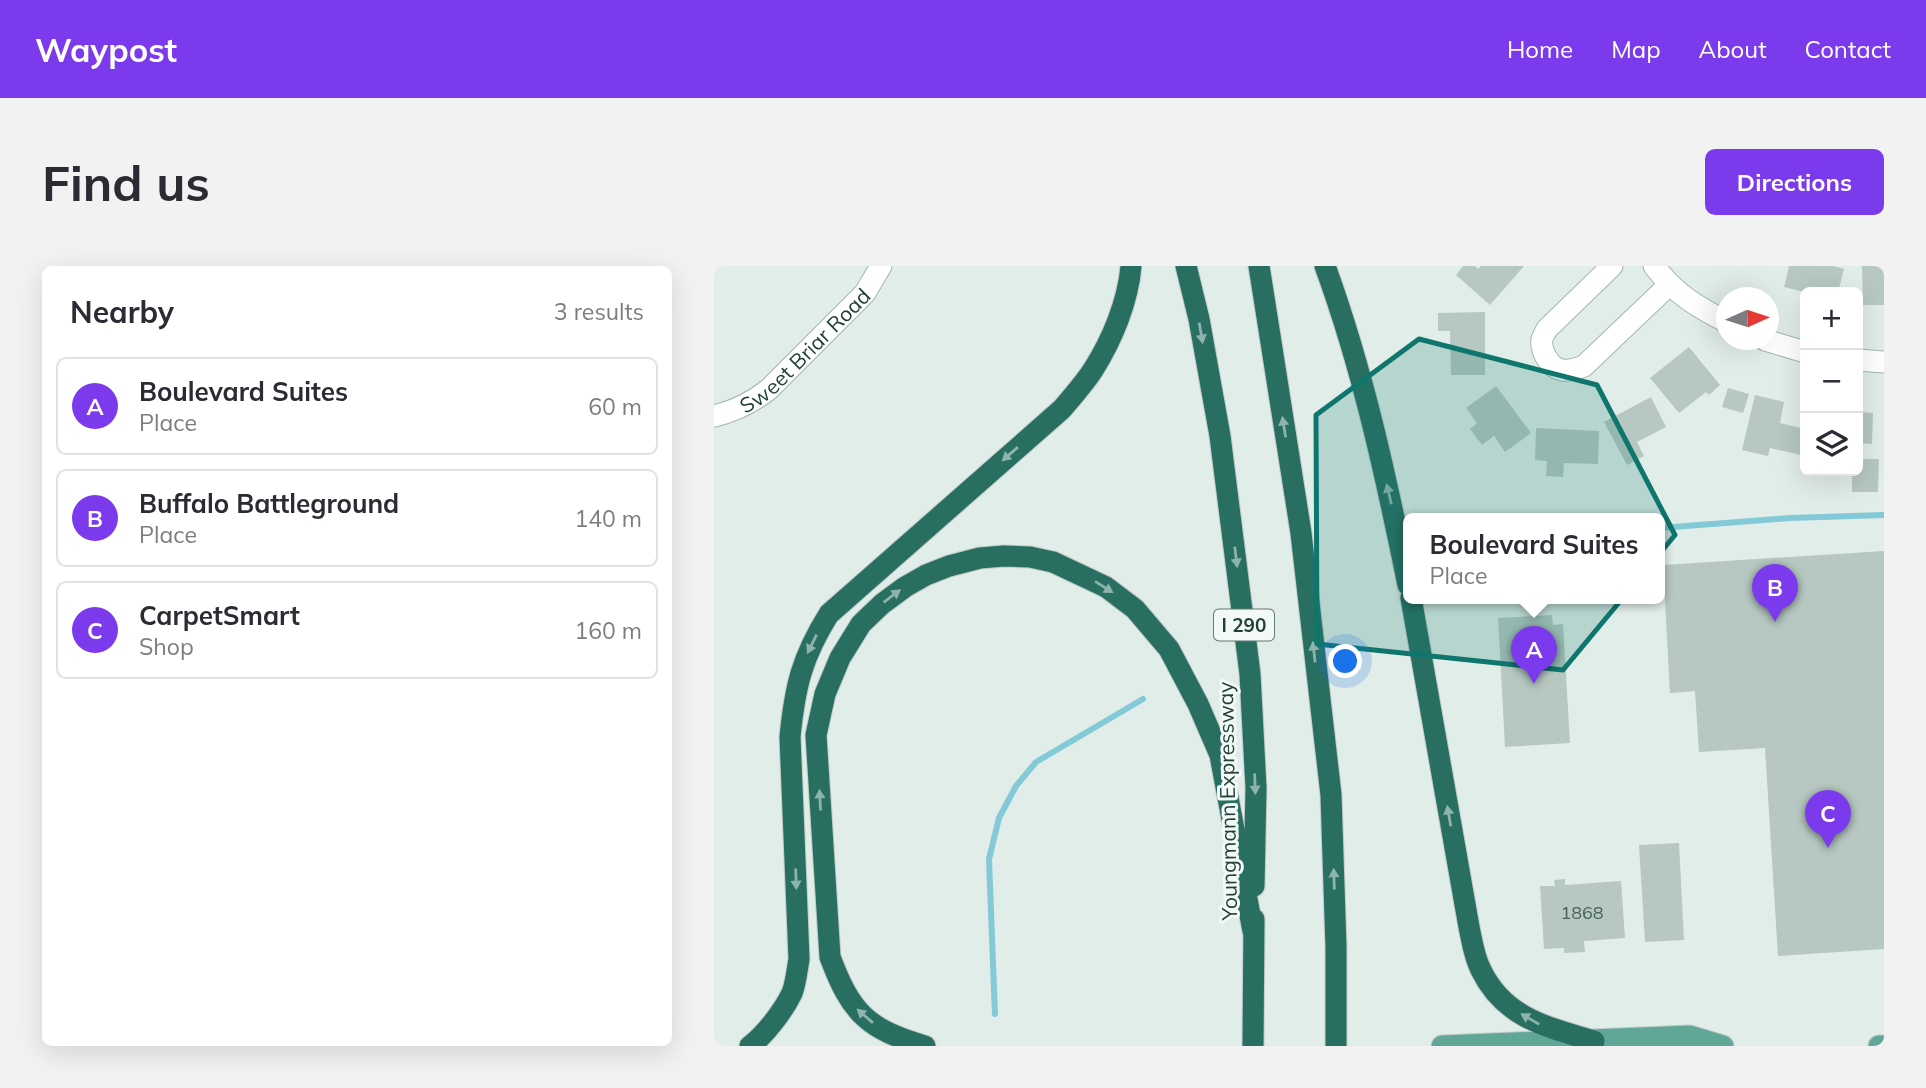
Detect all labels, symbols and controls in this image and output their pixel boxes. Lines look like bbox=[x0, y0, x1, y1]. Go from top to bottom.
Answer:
text: Waypost bbox=[35, 29, 177, 70]
text: Home bbox=[1507, 34, 1573, 64]
text: Map bbox=[1611, 34, 1661, 64]
text: About bbox=[1699, 34, 1767, 64]
text: Contact bbox=[1805, 34, 1891, 64]
button: Directions bbox=[1705, 149, 1884, 215]
text: Find us bbox=[42, 152, 210, 213]
street label: Sweet Briar Road bbox=[735, 282, 876, 418]
north arrow bbox=[1716, 287, 1779, 350]
map controls bbox=[1800, 287, 1863, 476]
button: + bbox=[1800, 287, 1863, 350]
text: Nearby bbox=[70, 293, 174, 331]
text: 3 results bbox=[554, 297, 644, 326]
one-way arrow bbox=[1196, 322, 1207, 344]
button: − bbox=[1800, 350, 1863, 413]
text: Boulevard Suites bbox=[139, 375, 348, 408]
text: A bbox=[86, 392, 104, 421]
text: 60 m bbox=[588, 392, 642, 421]
text: Place bbox=[139, 408, 197, 437]
button: layers bbox=[1800, 413, 1863, 476]
one-way arrow bbox=[1278, 416, 1289, 438]
one-way arrow bbox=[1002, 446, 1019, 462]
one-way arrow bbox=[1384, 483, 1395, 505]
text: Buffalo Battleground bbox=[139, 487, 399, 520]
text: B bbox=[87, 504, 103, 533]
text: 140 m bbox=[574, 504, 642, 533]
popup bbox=[1403, 513, 1665, 604]
text: Place bbox=[139, 520, 197, 549]
text: Boulevard Suites bbox=[1430, 528, 1638, 561]
one-way arrow bbox=[1230, 547, 1241, 569]
text: Place bbox=[1430, 561, 1487, 590]
pin: B bbox=[1752, 564, 1798, 622]
one-way arrow bbox=[1094, 580, 1114, 593]
one-way arrow bbox=[883, 590, 901, 604]
text: CarpetSmart bbox=[139, 599, 300, 632]
road number: I 290 bbox=[1214, 610, 1274, 640]
text: C bbox=[87, 616, 103, 645]
text: 160 m bbox=[574, 616, 642, 645]
pin: A bbox=[1511, 626, 1557, 684]
text: Shop bbox=[139, 632, 194, 661]
one-way arrow bbox=[806, 634, 818, 654]
one-way arrow bbox=[1309, 641, 1320, 663]
your location bbox=[1328, 644, 1362, 678]
street label: Youngmann Expressway bbox=[1212, 681, 1242, 922]
one-way arrow bbox=[1250, 773, 1261, 795]
one-way arrow bbox=[815, 789, 826, 811]
pin: C bbox=[1805, 790, 1851, 848]
one-way arrow bbox=[1443, 805, 1454, 827]
one-way arrow bbox=[790, 868, 801, 890]
one-way arrow bbox=[1328, 868, 1339, 890]
house number: 1868 bbox=[1560, 901, 1604, 924]
one-way arrow bbox=[856, 1009, 873, 1024]
one-way arrow bbox=[1520, 1012, 1539, 1025]

